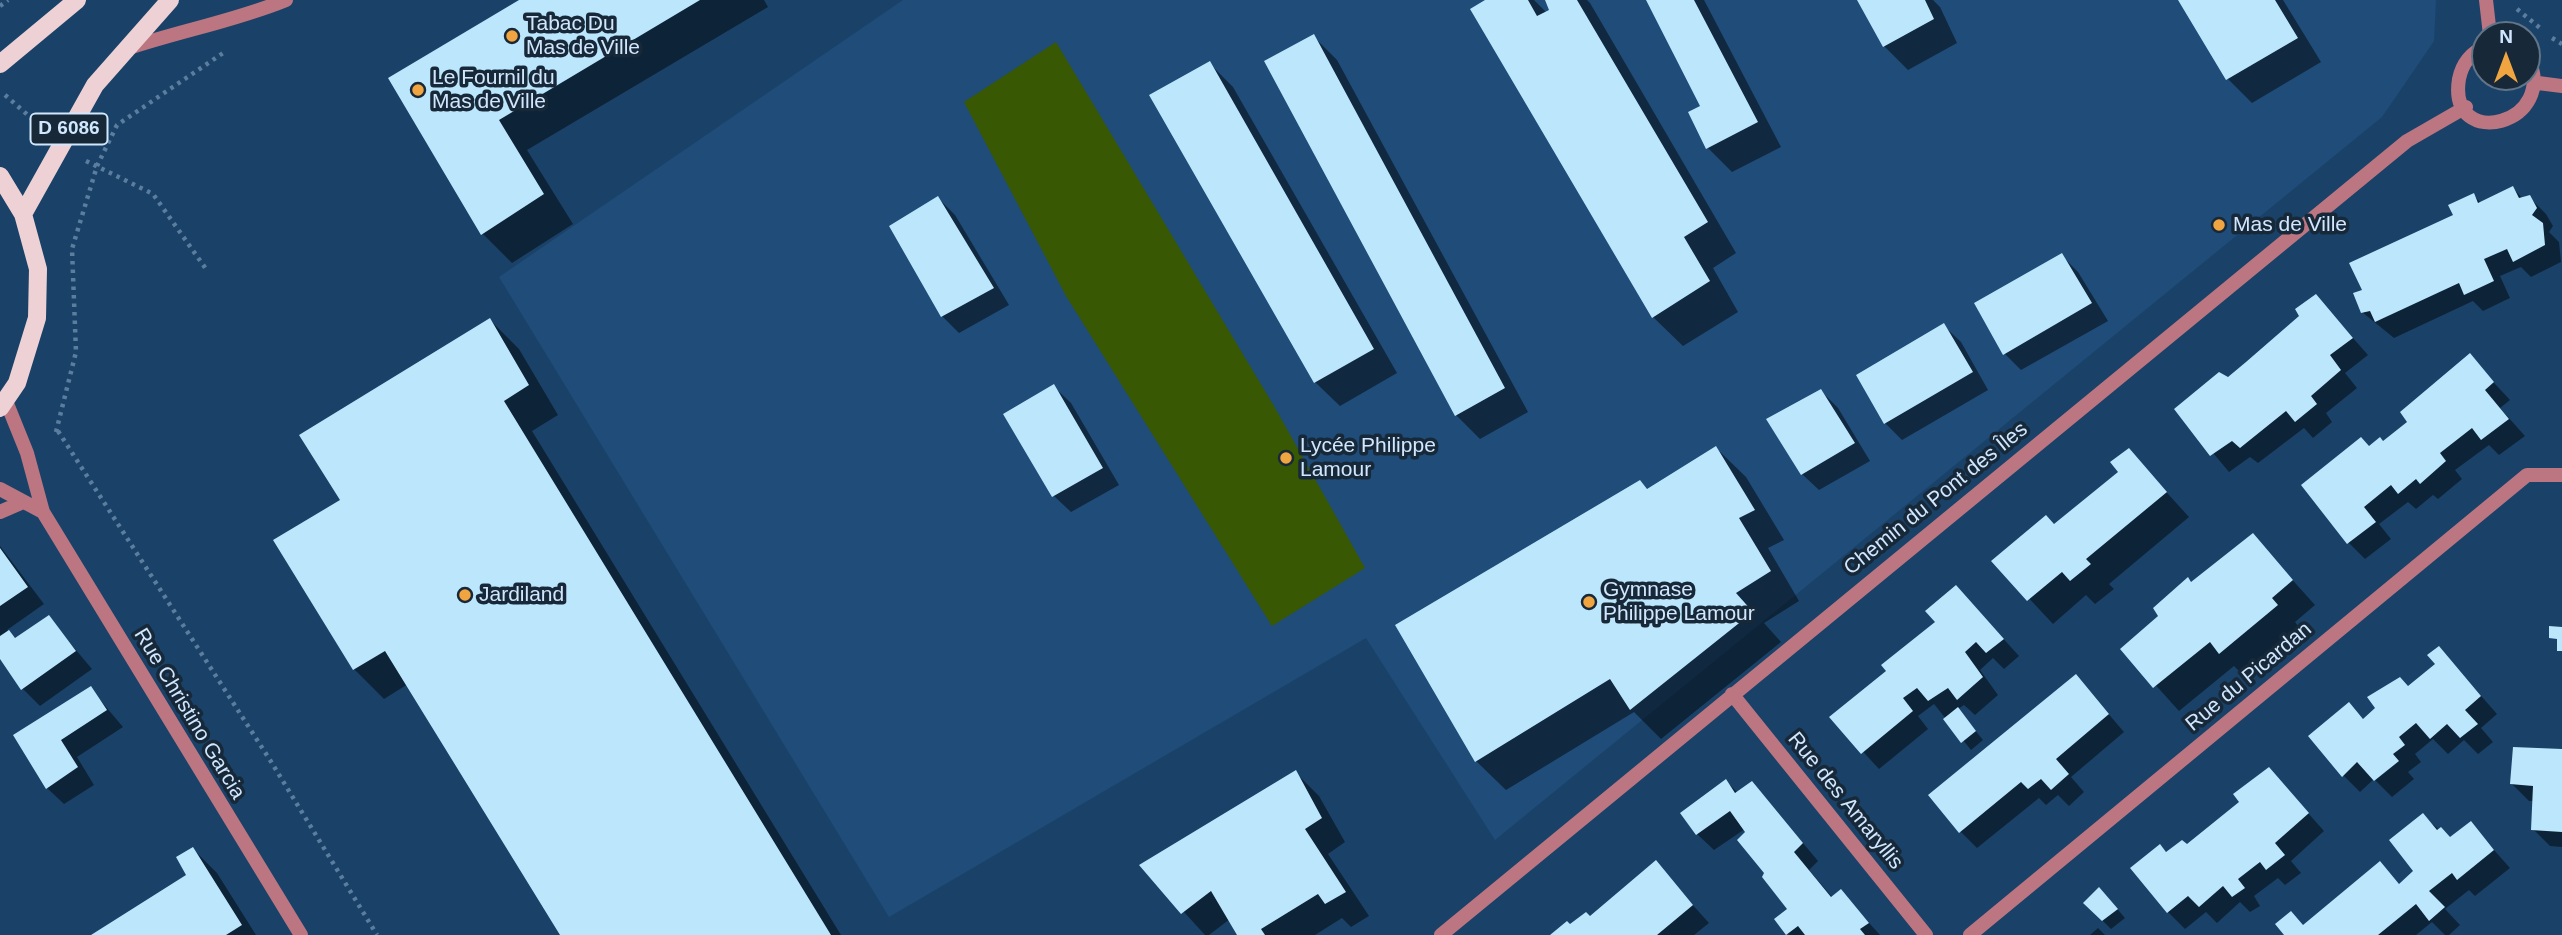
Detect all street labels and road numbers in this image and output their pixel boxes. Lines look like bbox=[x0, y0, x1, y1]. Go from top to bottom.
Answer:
road number: D 6086 bbox=[31, 113, 108, 144]
street label: Chemin du Pont des Îles bbox=[1839, 417, 2033, 581]
street label: Rue du Picardan bbox=[2181, 617, 2317, 737]
street label: Rue Christino Garcia bbox=[128, 624, 250, 804]
street label: Rue des Amaryllis bbox=[1782, 727, 1908, 875]

